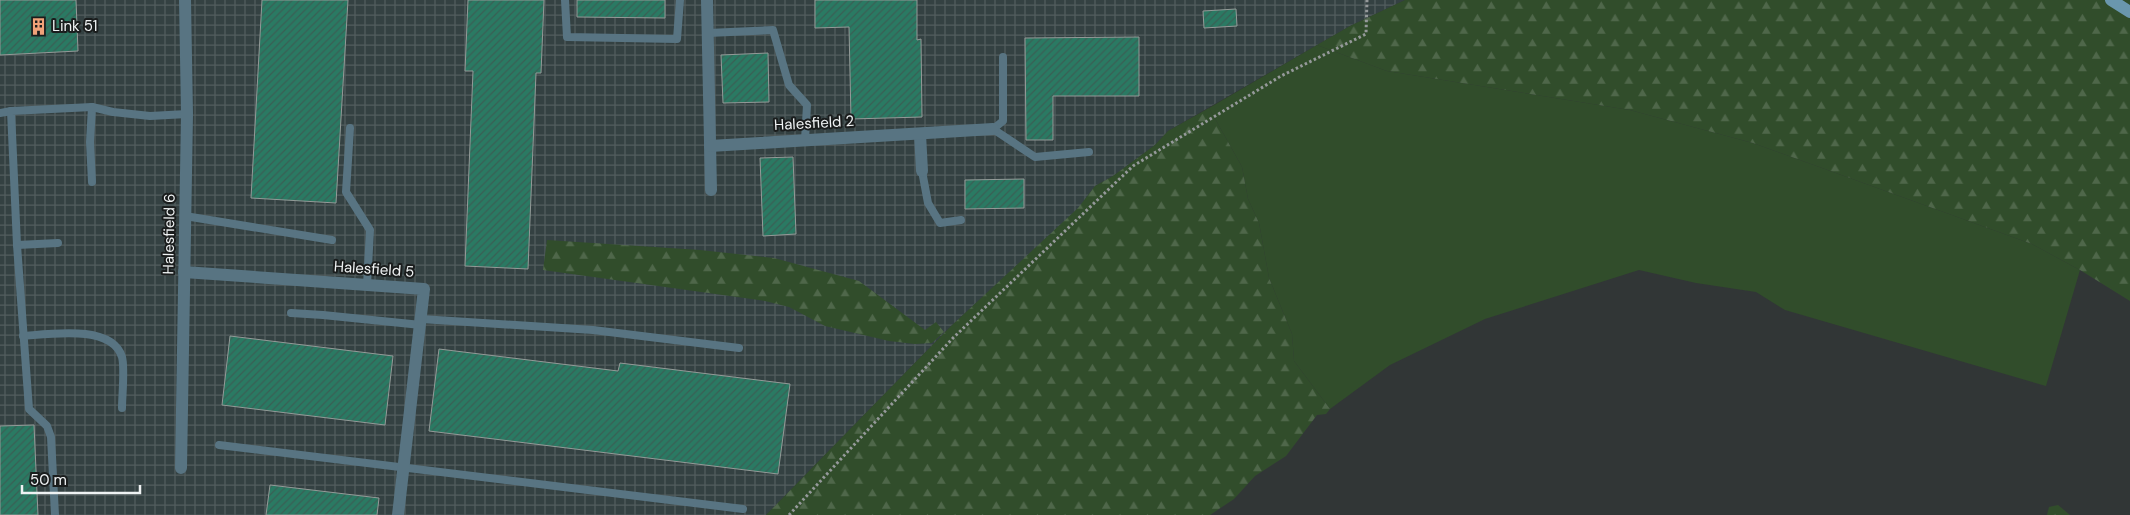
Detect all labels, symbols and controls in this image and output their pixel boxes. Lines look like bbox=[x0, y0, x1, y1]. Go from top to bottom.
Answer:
building icon: Link 51 bbox=[28, 16, 48, 36]
place label: Link 51 bbox=[52, 16, 98, 36]
street label: Halesfield 2 bbox=[773, 111, 855, 135]
street label: Halesfield 6 bbox=[158, 193, 180, 275]
street label: Halesfield 5 bbox=[333, 256, 415, 282]
scale bar bbox=[22, 462, 140, 494]
text: 50 m bbox=[30, 470, 67, 490]

